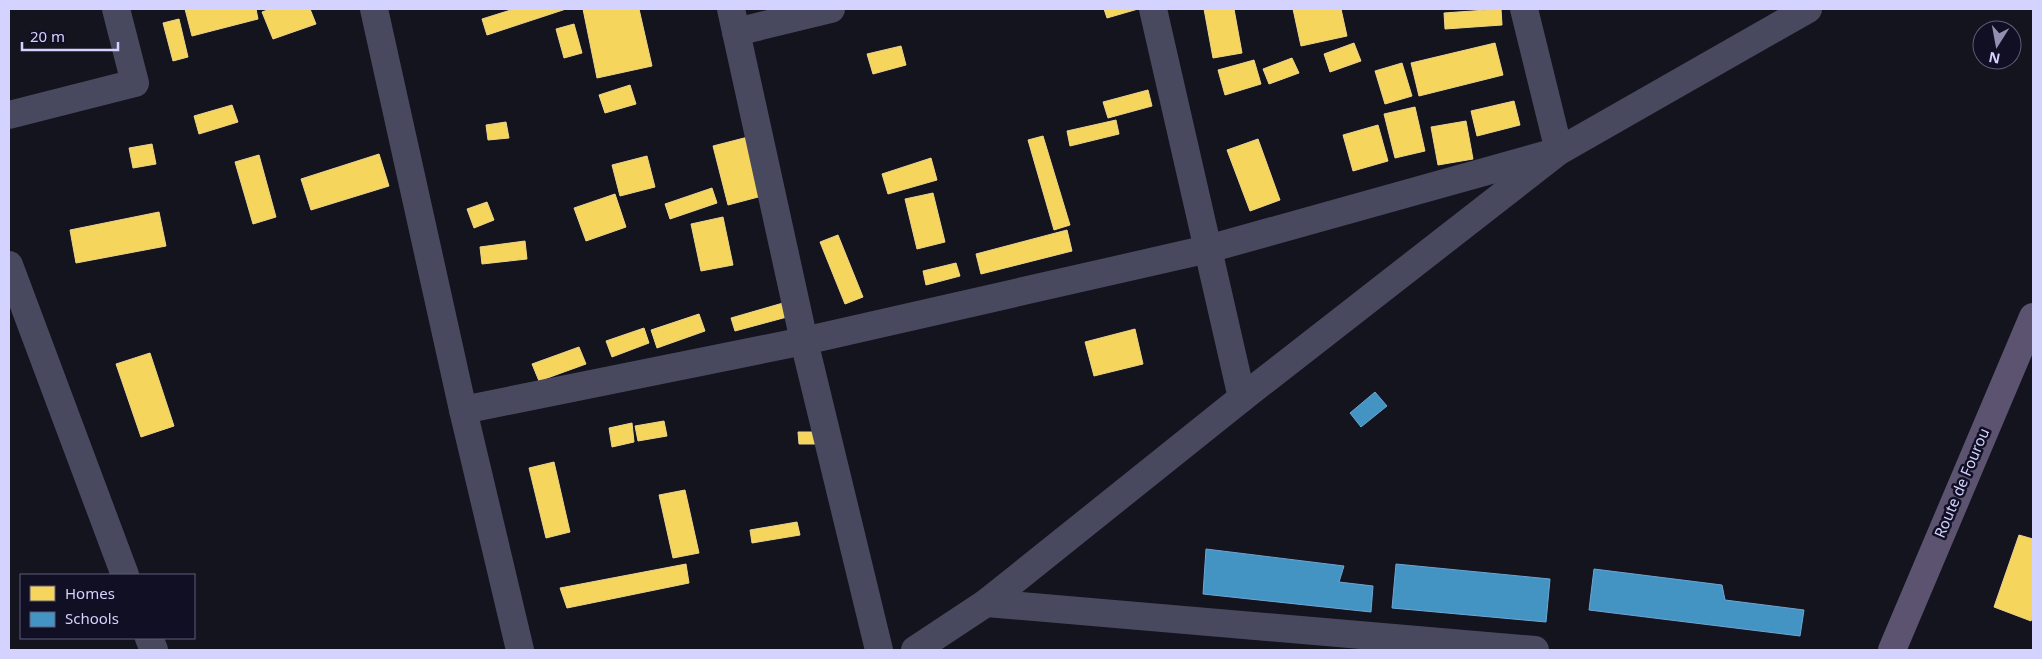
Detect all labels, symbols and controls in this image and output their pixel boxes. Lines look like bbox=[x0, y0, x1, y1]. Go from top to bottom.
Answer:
scale bar bbox=[22, 20, 119, 52]
north arrow bbox=[1972, 20, 2022, 70]
text: 20 m bbox=[30, 26, 65, 46]
text: N bbox=[1987, 48, 2002, 69]
street label: Route de Fourou bbox=[1929, 425, 1993, 541]
legend bbox=[20, 574, 195, 639]
text: Homes bbox=[65, 583, 115, 603]
text: Schools bbox=[65, 608, 119, 628]

